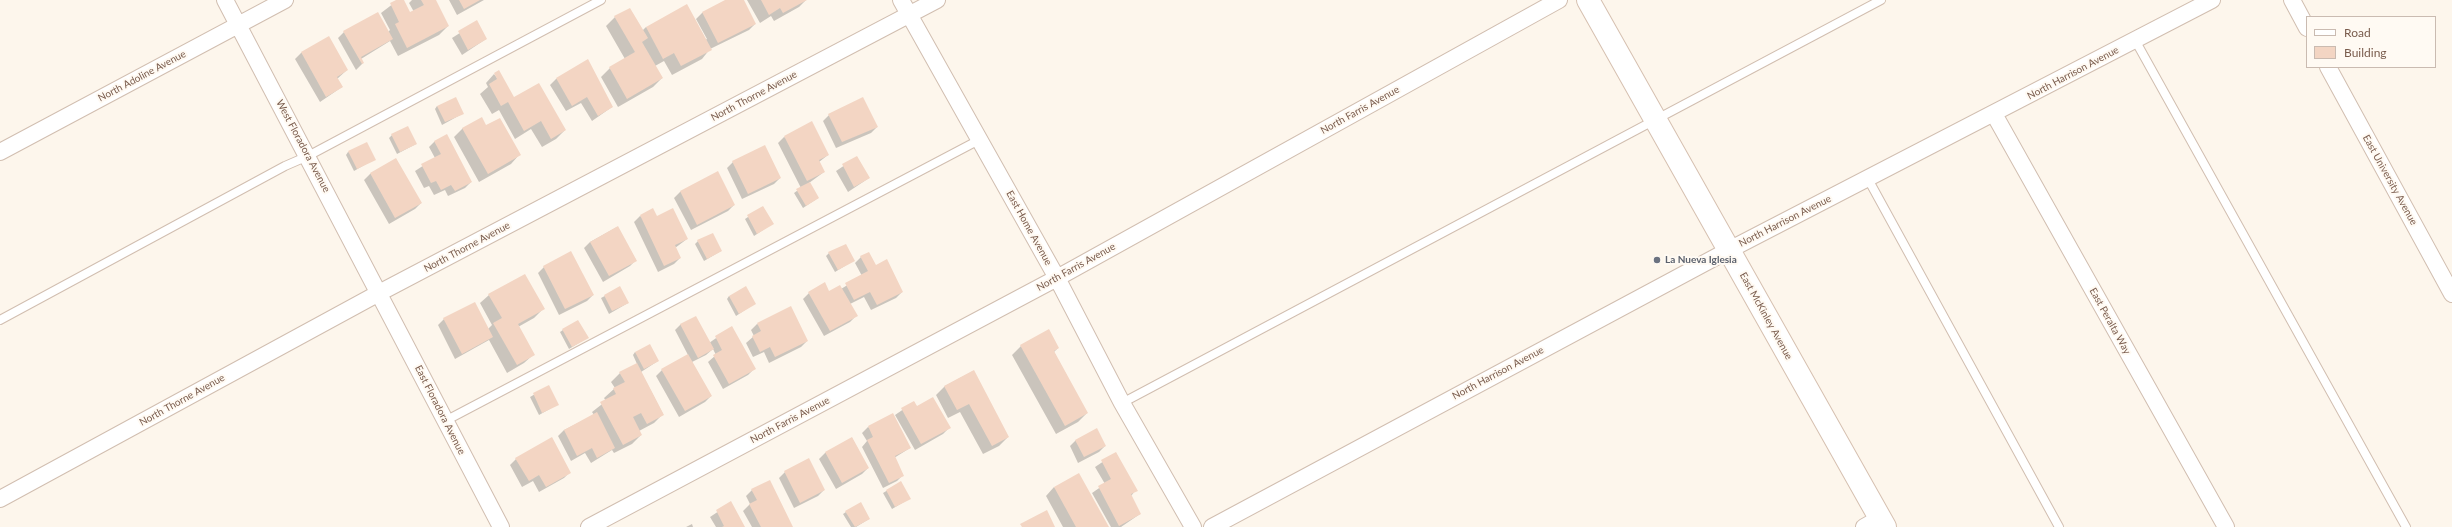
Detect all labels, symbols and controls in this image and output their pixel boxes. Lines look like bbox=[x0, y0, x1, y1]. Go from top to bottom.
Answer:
legend bbox=[2306, 16, 2436, 68]
text: Road bbox=[2344, 25, 2371, 40]
street label: North Harrison Avenue bbox=[2025, 44, 2121, 102]
text: Building bbox=[2344, 45, 2387, 60]
street label: North Adoline Avenue bbox=[96, 48, 188, 104]
street label: North Thorne Avenue bbox=[709, 68, 799, 124]
street label: North Farris Avenue bbox=[1319, 83, 1401, 137]
street label: West Floradora Avenue bbox=[273, 98, 333, 194]
street label: East University Avenue bbox=[2360, 133, 2420, 227]
street label: East Home Avenue bbox=[1004, 189, 1054, 267]
street label: North Harrison Avenue bbox=[1737, 193, 1833, 249]
street label: North Thorne Avenue bbox=[422, 219, 512, 275]
street label: North Farris Avenue bbox=[1035, 240, 1117, 294]
place label: La Nueva Iglesia bbox=[1665, 254, 1737, 266]
marker: La Nueva Iglesia bbox=[1652, 255, 1662, 265]
street label: East McKinley Avenue bbox=[1737, 270, 1795, 362]
street label: East Peralta Way bbox=[2087, 286, 2133, 356]
street label: North Harrison Avenue bbox=[1450, 344, 1546, 402]
street label: East Floradora Avenue bbox=[412, 363, 468, 457]
street label: North Thorne Avenue bbox=[137, 372, 227, 428]
street label: North Farris Avenue bbox=[748, 394, 832, 446]

